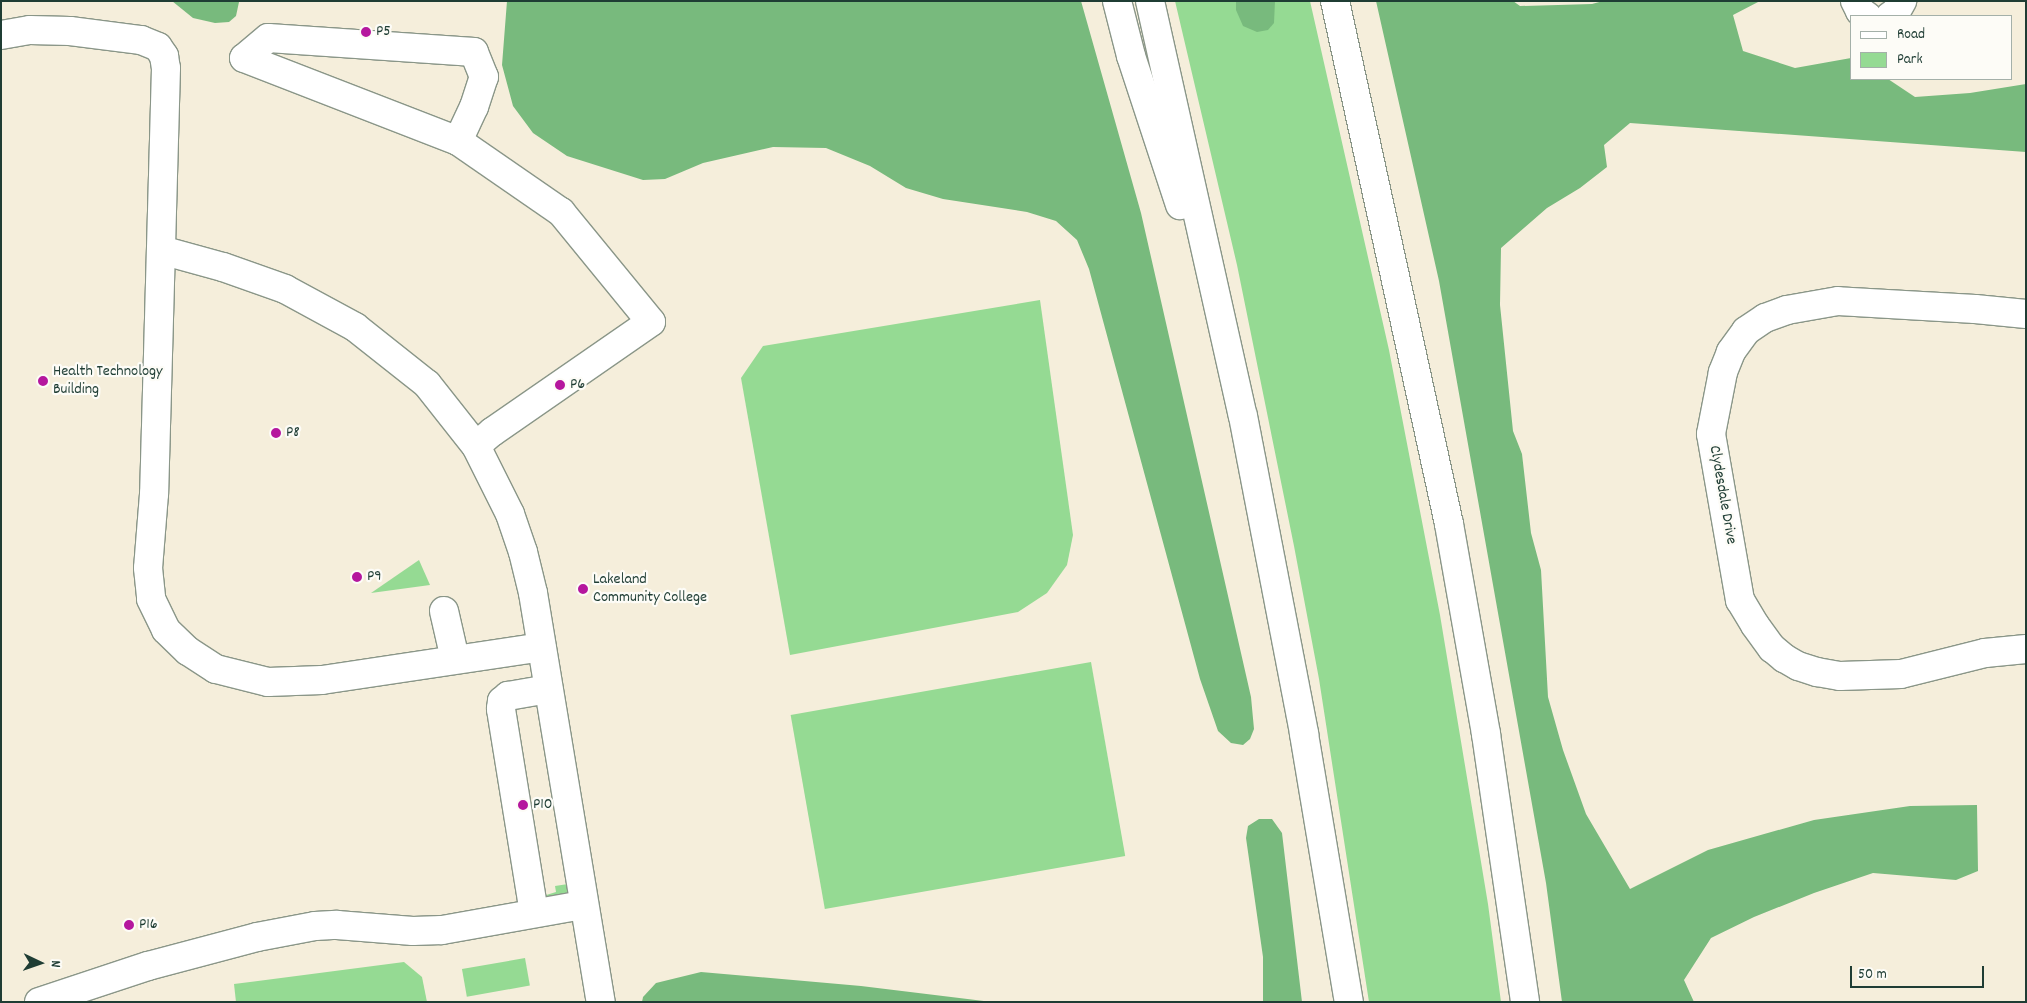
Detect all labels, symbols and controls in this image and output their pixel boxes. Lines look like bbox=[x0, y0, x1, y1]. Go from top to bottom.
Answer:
legend bbox=[1850, 15, 2012, 80]
place label: P5 bbox=[376, 22, 391, 42]
text: Road bbox=[1897, 24, 1925, 46]
marker: P5 bbox=[360, 26, 372, 38]
text: Park bbox=[1897, 49, 1923, 71]
place label: Health Technology Building bbox=[53, 362, 163, 400]
marker: Health Technology Building bbox=[37, 375, 49, 387]
place label: P6 bbox=[570, 375, 585, 395]
marker: P6 bbox=[554, 379, 566, 391]
place label: P8 bbox=[286, 423, 300, 443]
marker: P8 bbox=[270, 427, 282, 439]
street label: Clydesdale Drive bbox=[1704, 444, 1740, 546]
place label: P9 bbox=[367, 567, 382, 587]
place label: Lakeland Community College bbox=[593, 570, 707, 608]
marker: P9 bbox=[351, 571, 363, 583]
marker: Lakeland Community College bbox=[577, 583, 589, 595]
place label: P10 bbox=[533, 795, 552, 815]
marker: P10 bbox=[517, 799, 529, 811]
place label: P16 bbox=[139, 915, 158, 935]
marker: P16 bbox=[123, 919, 135, 931]
north arrow bbox=[15, 938, 65, 988]
scale bar bbox=[1852, 956, 1986, 988]
text: N bbox=[45, 960, 65, 968]
text: 50 m bbox=[1858, 964, 1887, 986]

